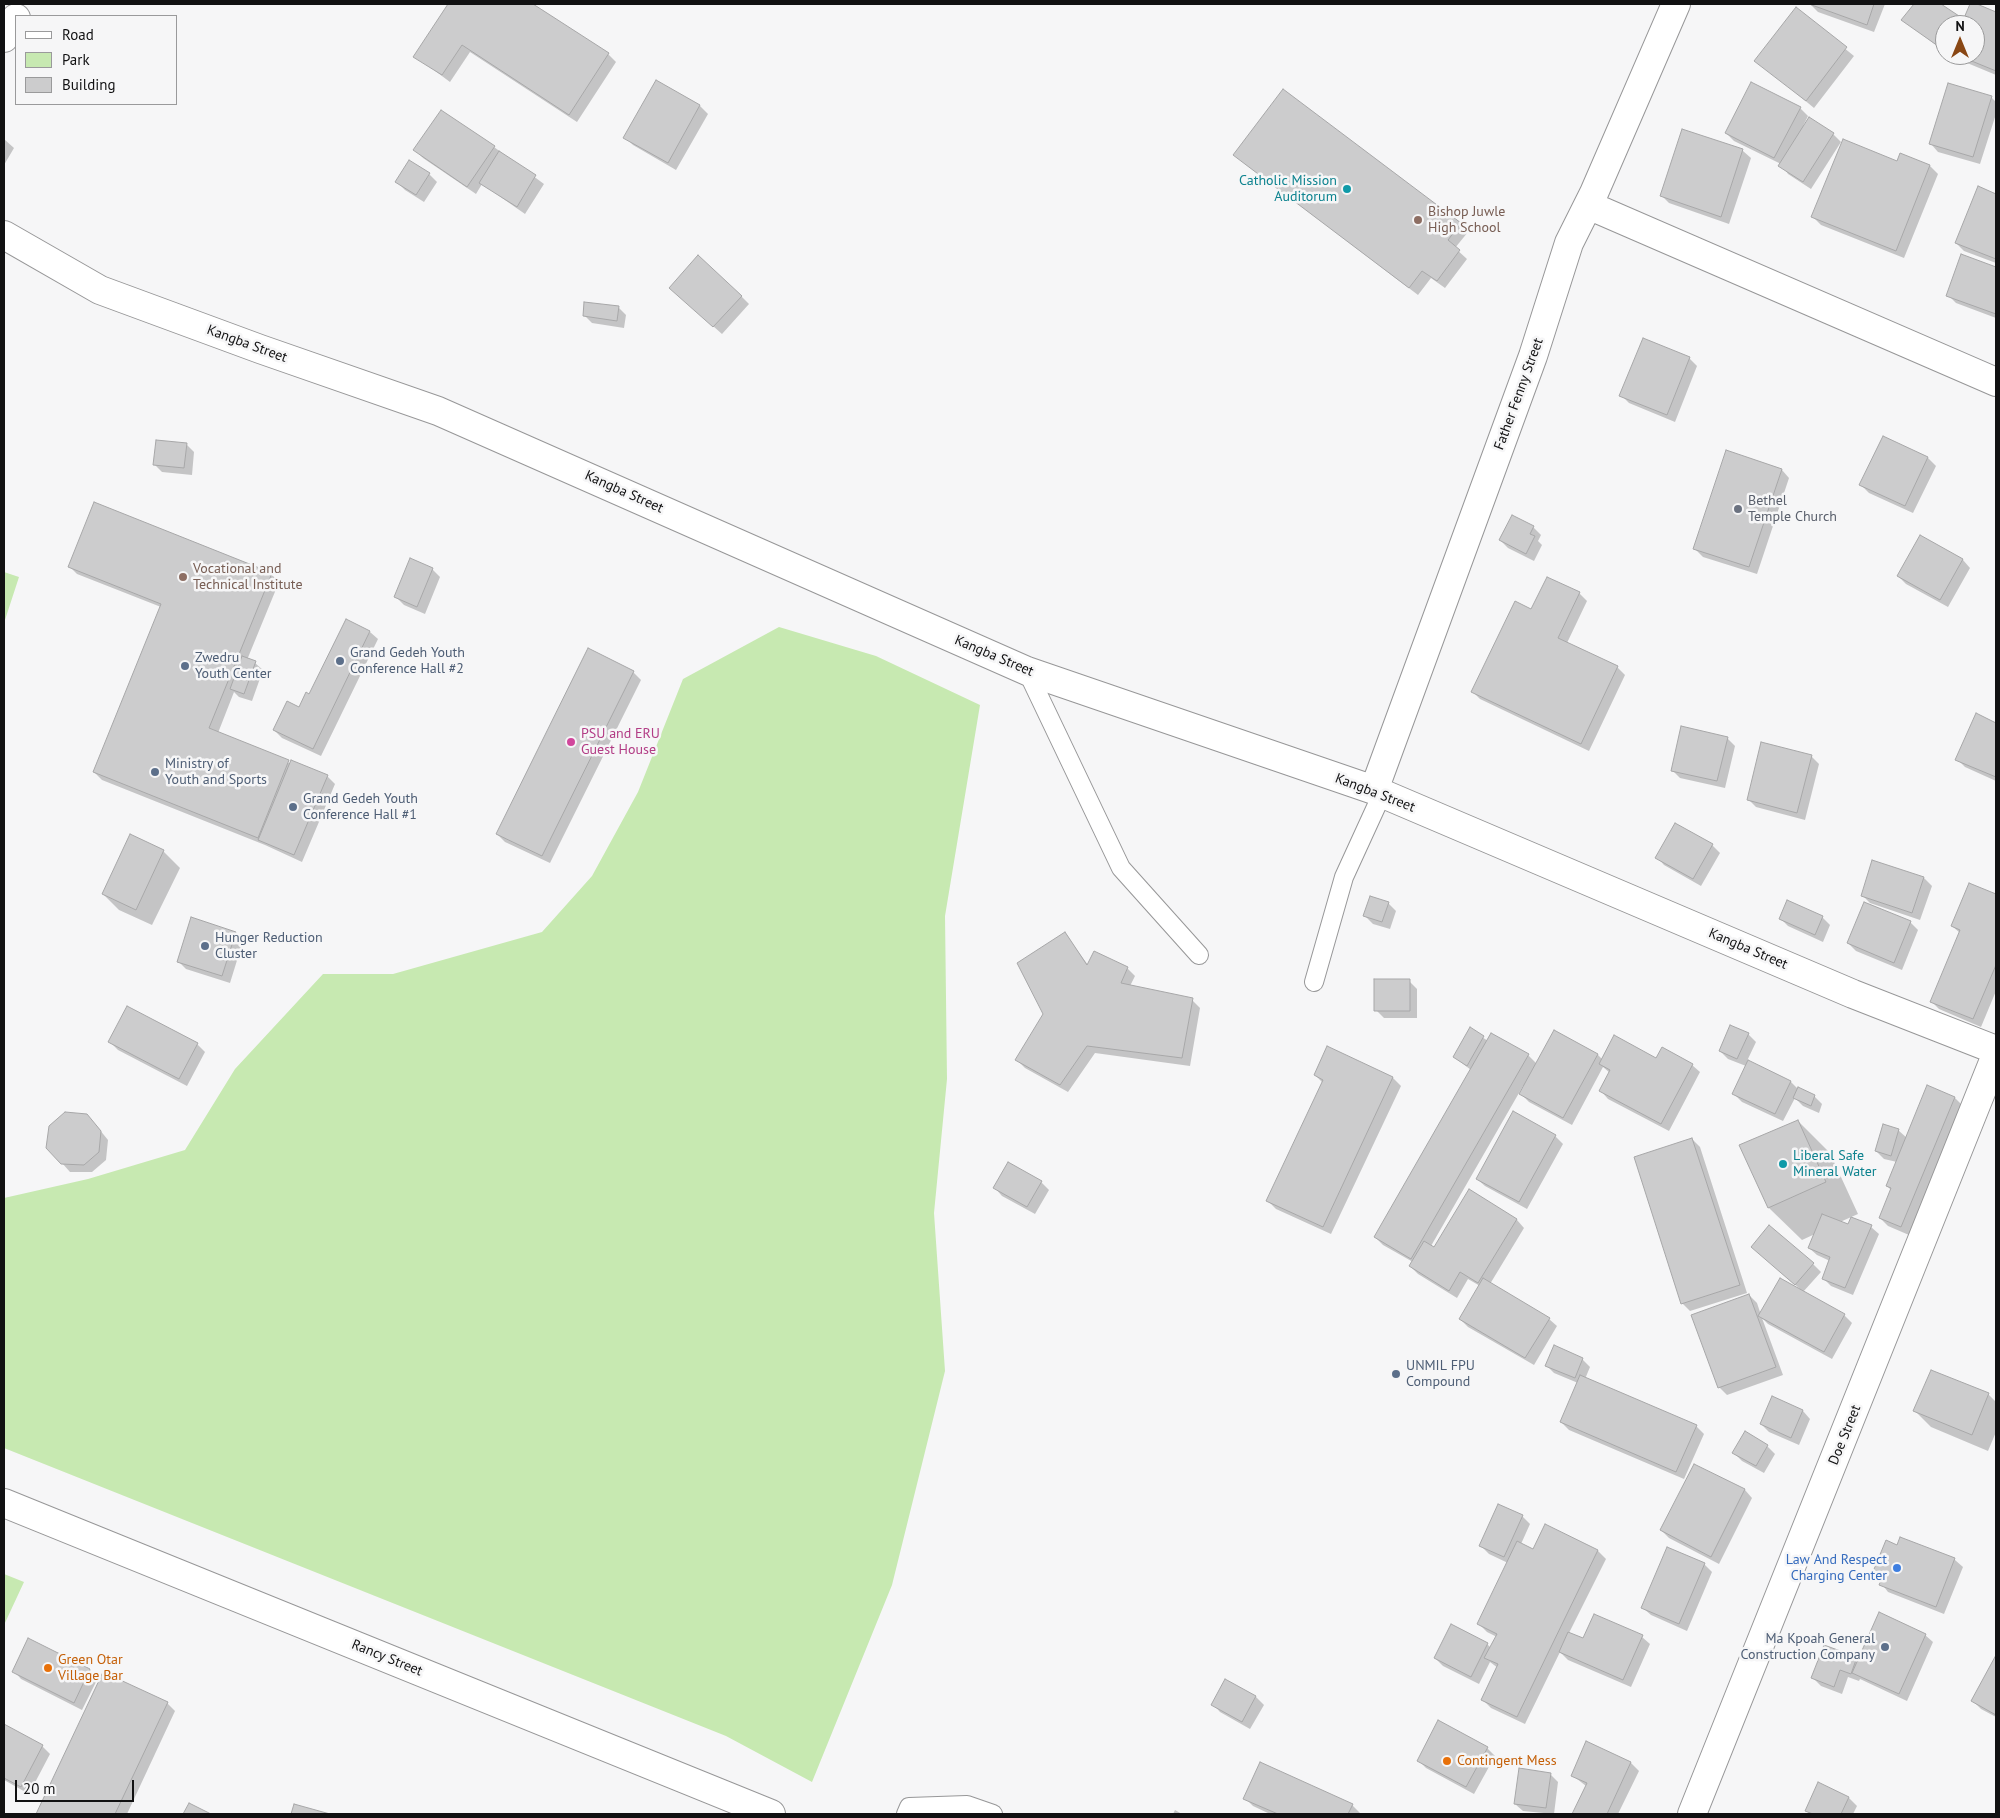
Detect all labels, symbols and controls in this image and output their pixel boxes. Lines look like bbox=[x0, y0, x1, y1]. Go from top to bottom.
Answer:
legend bbox=[15, 15, 178, 105]
north arrow bbox=[1935, 15, 1985, 65]
text: N bbox=[1955, 17, 1965, 35]
text: Road bbox=[62, 25, 94, 44]
text: Park bbox=[62, 50, 90, 69]
text: Building bbox=[62, 75, 116, 94]
place label: Catholic Mission Auditorum bbox=[1239, 173, 1337, 206]
marker: Catholic Mission Auditorum bbox=[1341, 183, 1353, 195]
place label: Bishop Juwle High School bbox=[1428, 204, 1505, 236]
marker: Bishop Juwle High School bbox=[1412, 214, 1424, 226]
street label: Kangba Street bbox=[205, 322, 289, 366]
street label: Father Fenny Street bbox=[1491, 336, 1547, 452]
street label: Kangba Street bbox=[582, 467, 666, 517]
place label: Bethel Temple Church bbox=[1748, 493, 1837, 526]
marker: Bethel Temple Church bbox=[1732, 503, 1744, 515]
place label: Vocational and Technical Institute bbox=[193, 561, 303, 594]
marker: Vocational and Technical Institute bbox=[177, 571, 189, 583]
street label: Kangba Street bbox=[952, 632, 1036, 680]
place label: Grand Gedeh Youth Conference Hall #2 bbox=[350, 645, 465, 678]
place label: Zwedru Youth Center bbox=[195, 650, 272, 682]
marker: Grand Gedeh Youth Conference Hall #2 bbox=[334, 655, 346, 667]
marker: Zwedru Youth Center bbox=[179, 660, 191, 672]
place label: PSU and ERU Guest House bbox=[581, 726, 660, 759]
marker: PSU and ERU Guest House bbox=[565, 736, 577, 748]
place label: Ministry of Youth and Sports bbox=[165, 756, 267, 789]
marker: Ministry of Youth and Sports bbox=[149, 766, 161, 778]
street label: Kangba Street bbox=[1333, 770, 1417, 816]
place label: Grand Gedeh Youth Conference Hall #1 bbox=[303, 791, 418, 824]
marker: Grand Gedeh Youth Conference Hall #1 bbox=[287, 801, 299, 813]
street label: Kangba Street bbox=[1706, 925, 1790, 973]
place label: Hunger Reduction Cluster bbox=[215, 930, 323, 962]
marker: Hunger Reduction Cluster bbox=[199, 940, 211, 952]
place label: Liberal Safe Mineral Water bbox=[1793, 1148, 1877, 1180]
marker: Liberal Safe Mineral Water bbox=[1777, 1158, 1789, 1170]
place label: UNMIL FPU Compound bbox=[1406, 1358, 1475, 1390]
marker: UNMIL FPU Compound bbox=[1390, 1368, 1402, 1380]
street label: Doe Street bbox=[1825, 1403, 1865, 1467]
place label: Law And Respect Charging Center bbox=[1786, 1552, 1887, 1584]
marker: Law And Respect Charging Center bbox=[1891, 1562, 1903, 1574]
place label: Ma Kpoah General Construction Company bbox=[1741, 1631, 1875, 1664]
street label: Rancy Street bbox=[349, 1636, 425, 1680]
marker: Ma Kpoah General Construction Company bbox=[1879, 1641, 1891, 1653]
place label: Green Otar Village Bar bbox=[58, 1652, 123, 1684]
marker: Green Otar Village Bar bbox=[42, 1662, 54, 1674]
place label: Contingent Mess bbox=[1457, 1753, 1557, 1769]
marker: Contingent Mess bbox=[1441, 1755, 1453, 1767]
scale bar bbox=[18, 1770, 136, 1802]
text: 20 m bbox=[23, 1779, 56, 1798]

